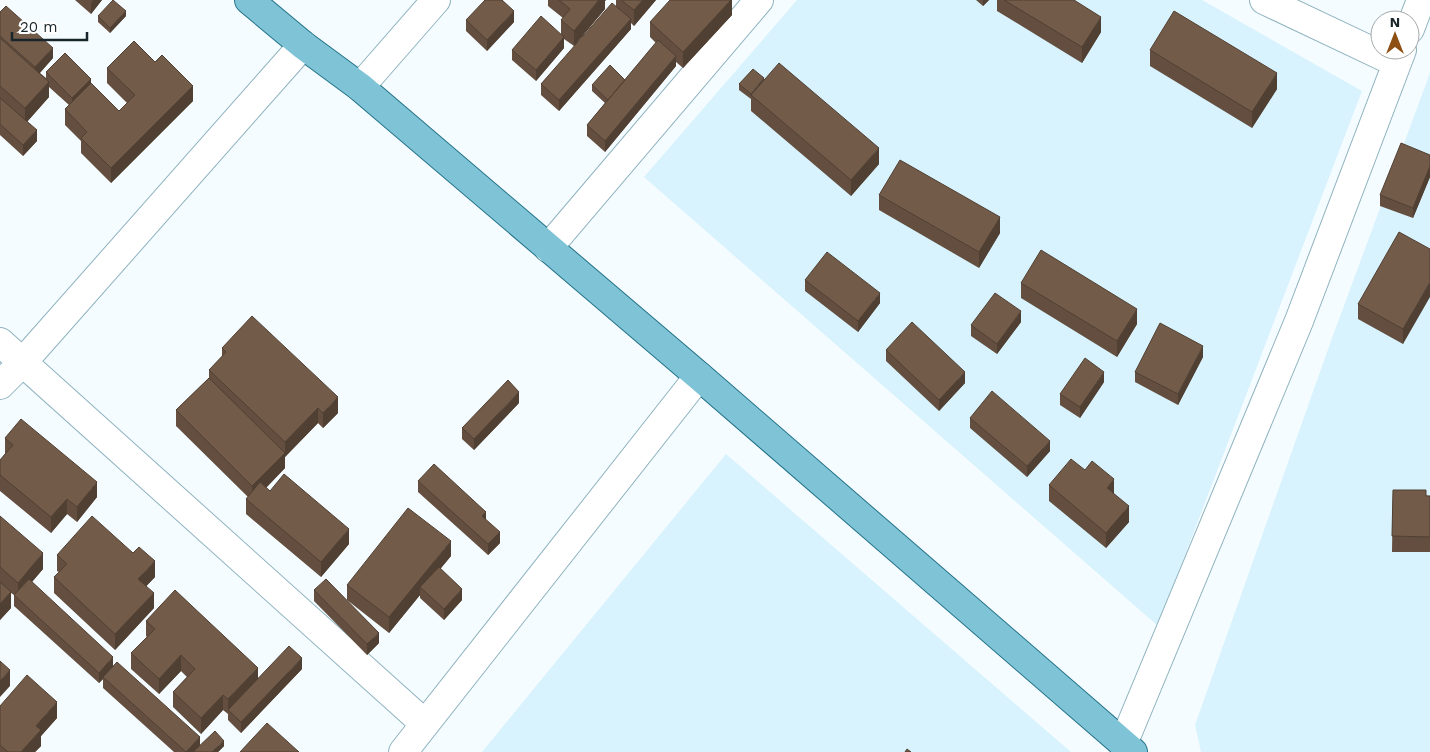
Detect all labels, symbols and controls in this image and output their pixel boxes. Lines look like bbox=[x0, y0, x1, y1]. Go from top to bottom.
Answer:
scale bar bbox=[12, 10, 88, 42]
north arrow bbox=[1370, 10, 1420, 60]
text: N bbox=[1390, 14, 1400, 30]
text: 20 m bbox=[20, 18, 58, 36]

